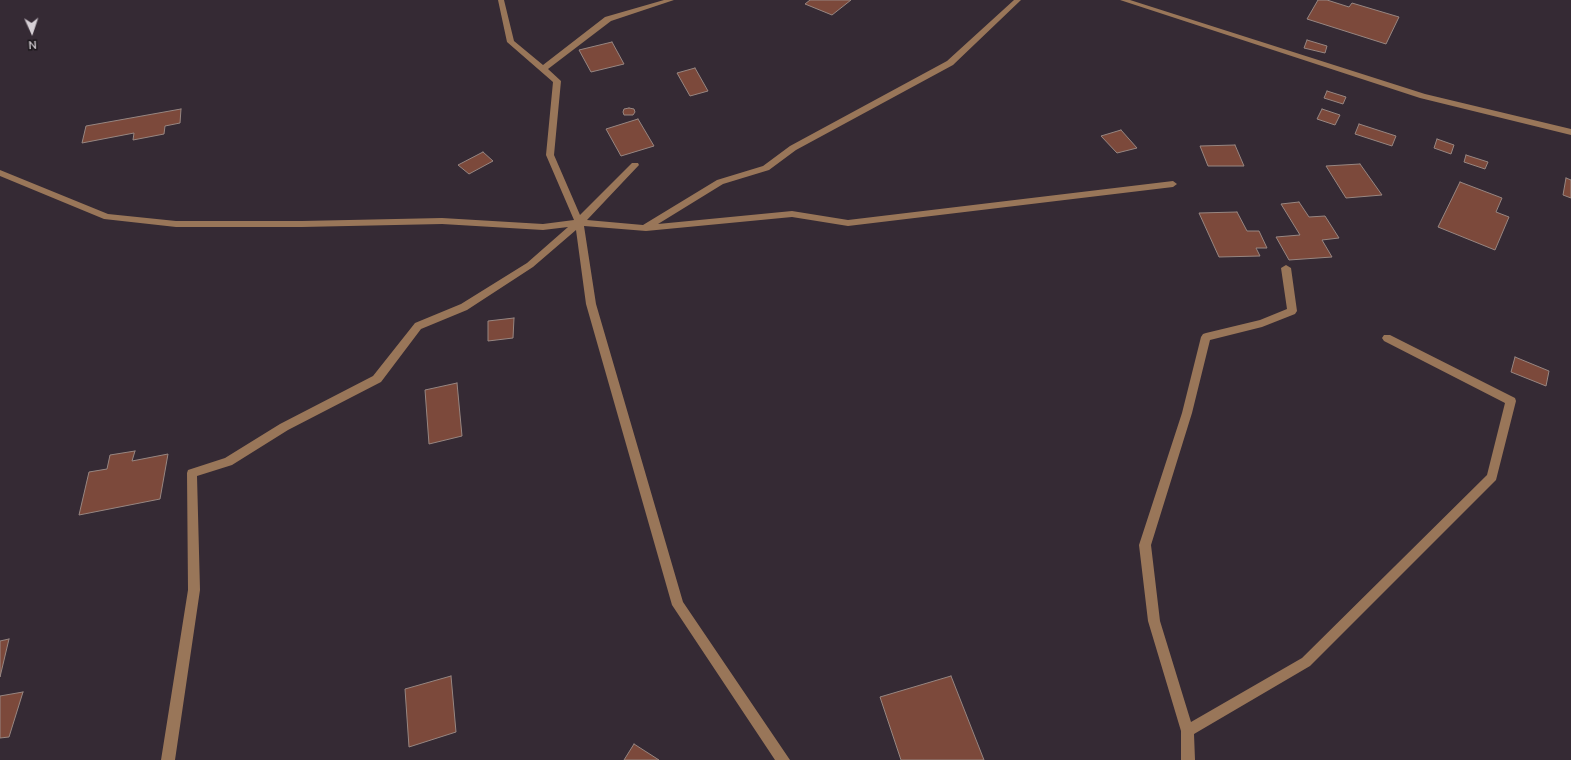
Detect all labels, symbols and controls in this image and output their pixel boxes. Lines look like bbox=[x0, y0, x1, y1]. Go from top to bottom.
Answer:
north arrow bbox=[12, 12, 52, 52]
text: N bbox=[28, 37, 37, 52]

